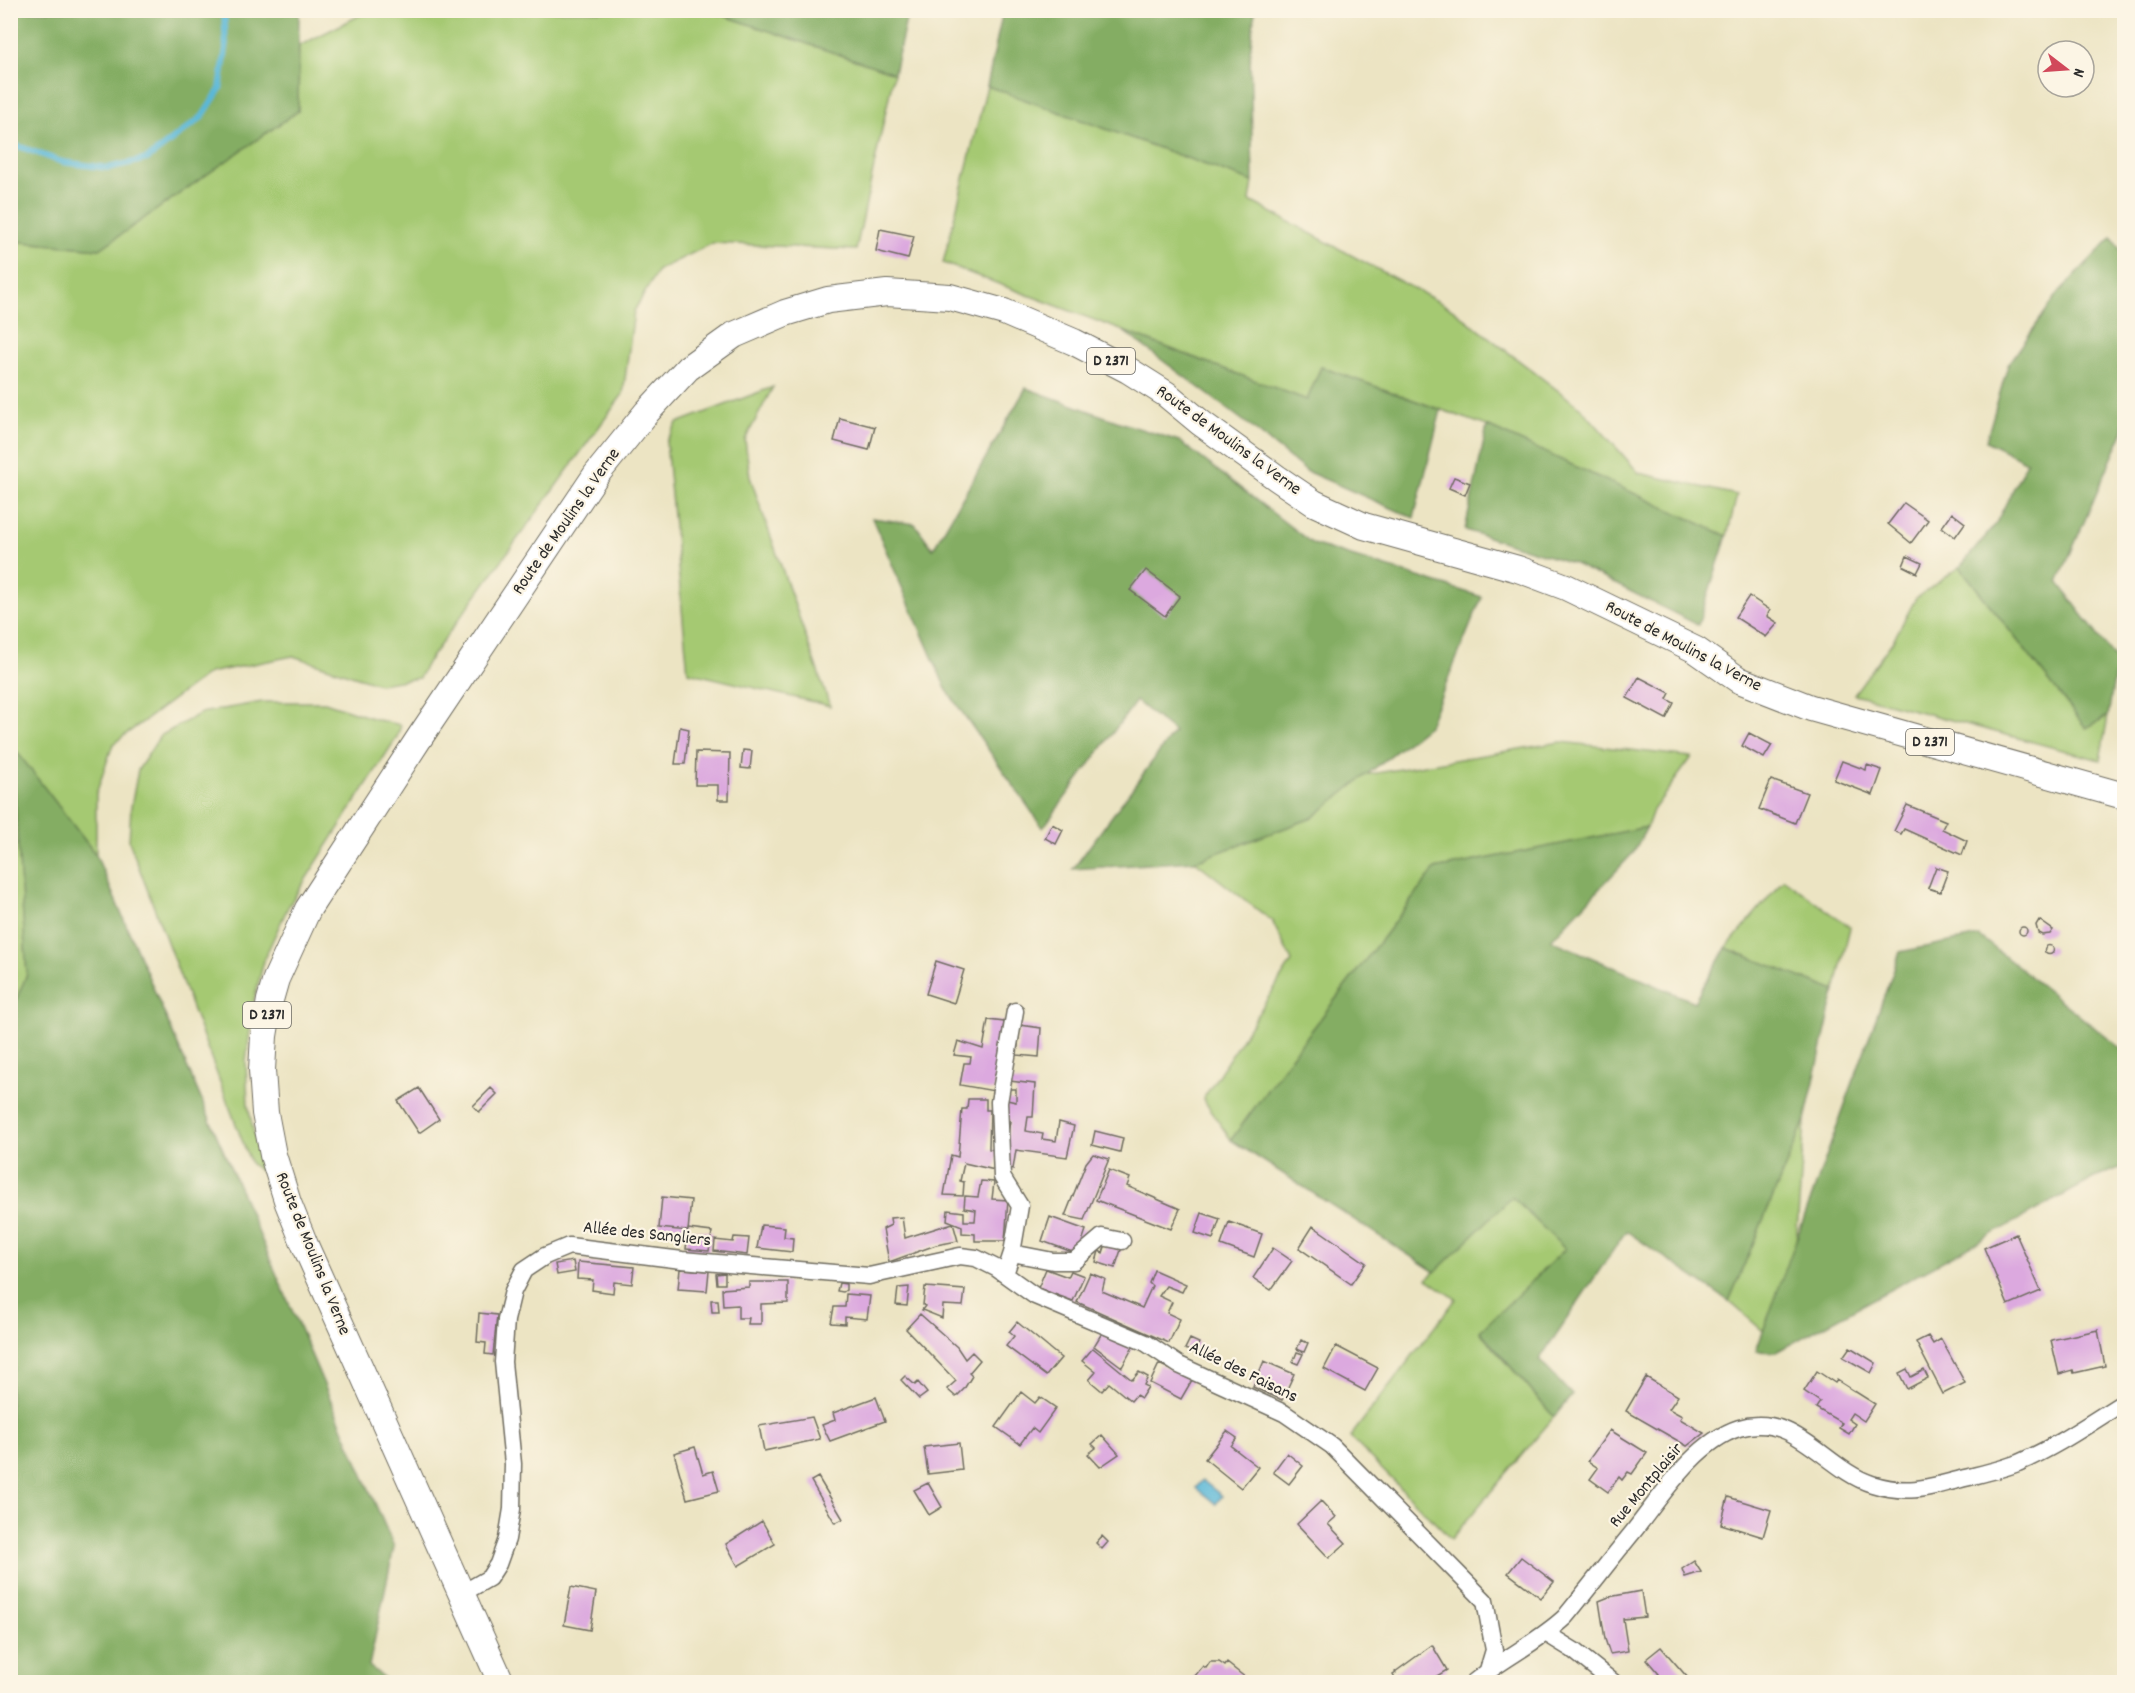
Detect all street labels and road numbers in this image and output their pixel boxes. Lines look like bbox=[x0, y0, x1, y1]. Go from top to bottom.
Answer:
road number: D 2371 bbox=[1087, 348, 1135, 374]
street label: Route de Moulins la Verne bbox=[1150, 380, 1306, 502]
street label: Route de Moulins la Verne bbox=[507, 444, 627, 600]
street label: Route de Moulins la Verne bbox=[1600, 595, 1766, 699]
road number: D 2371 bbox=[1906, 729, 1954, 755]
road number: D 2371 bbox=[243, 1002, 291, 1028]
street label: Route de Moulins la Verne bbox=[268, 1169, 356, 1339]
street label: Allée des Sangliers bbox=[582, 1216, 712, 1254]
street label: Allée des Faisans bbox=[1185, 1336, 1301, 1410]
street label: Rue Montplaisir bbox=[1604, 1438, 1690, 1534]

